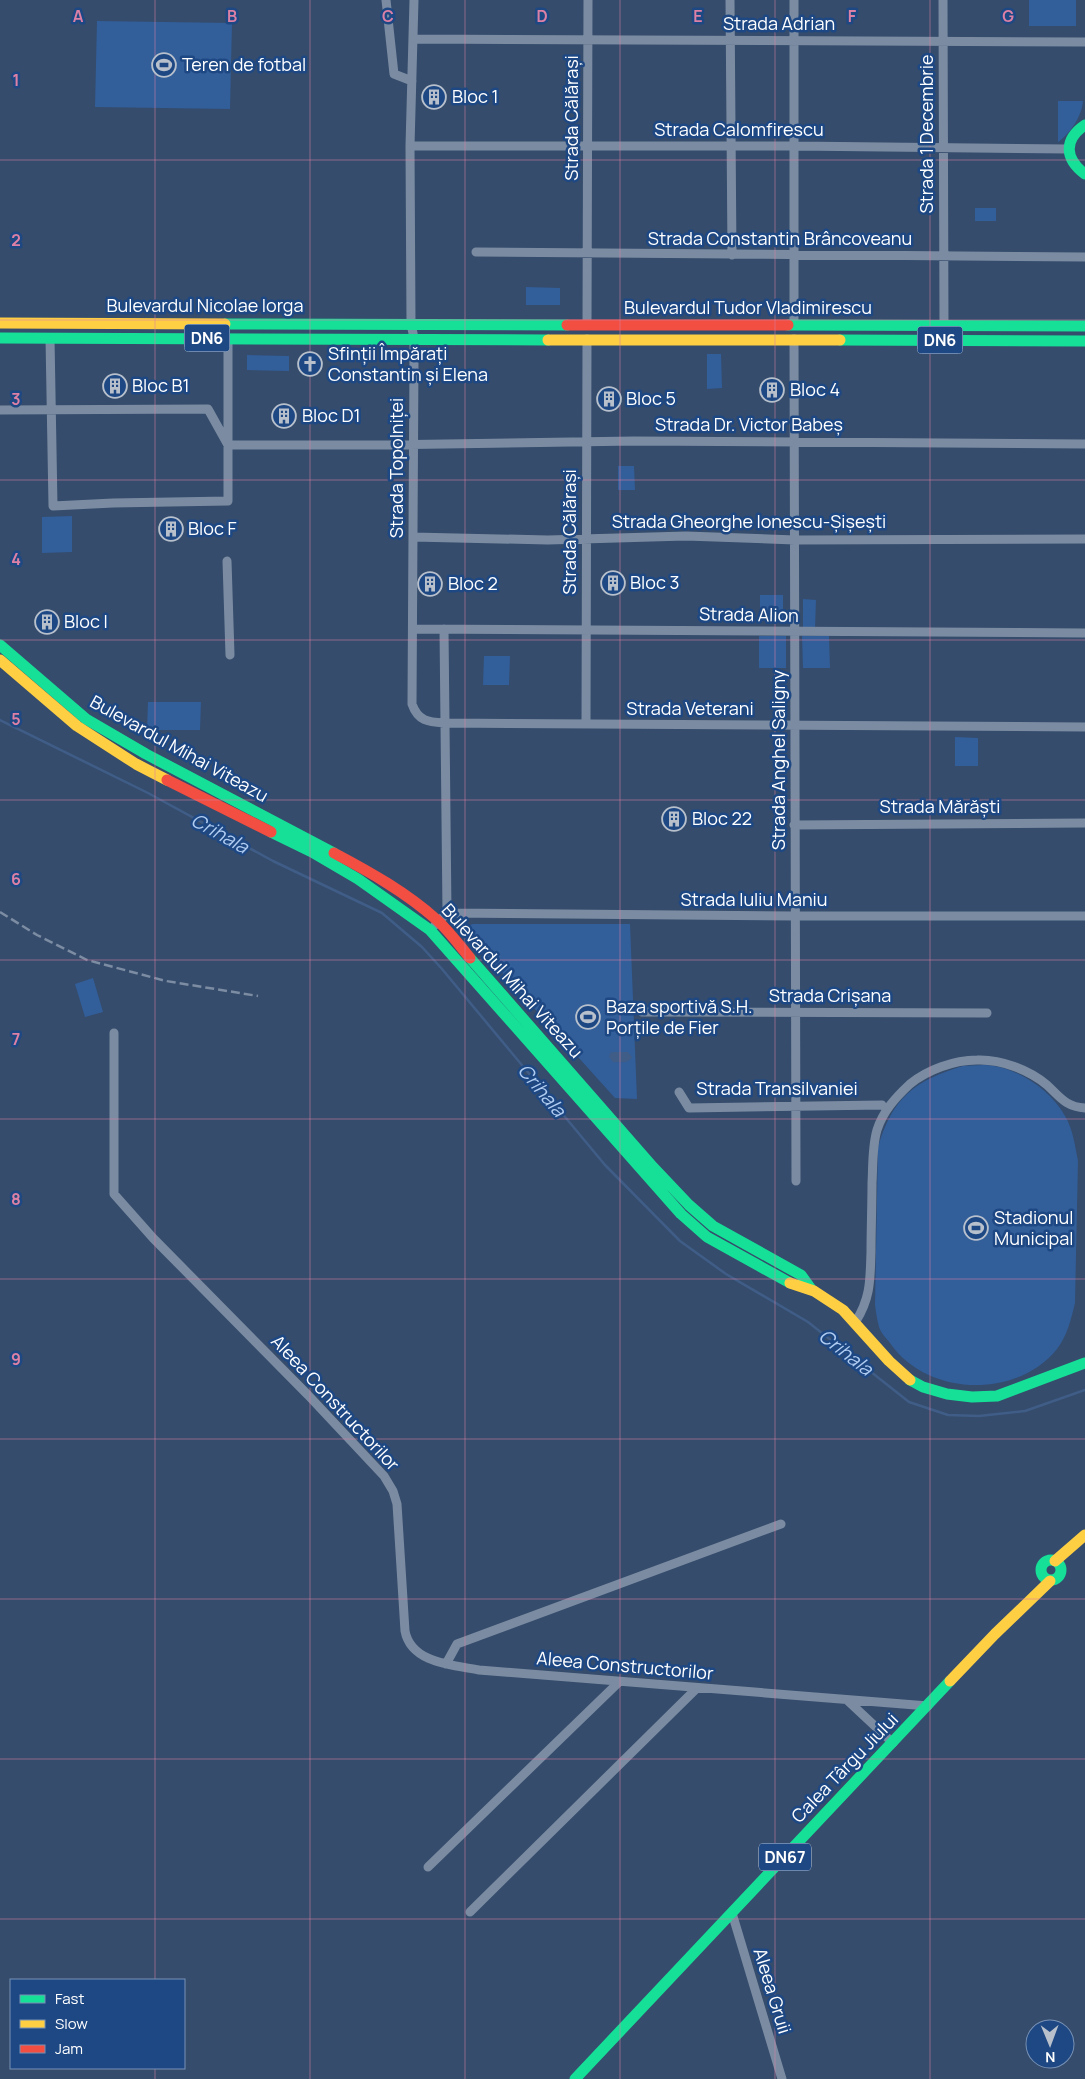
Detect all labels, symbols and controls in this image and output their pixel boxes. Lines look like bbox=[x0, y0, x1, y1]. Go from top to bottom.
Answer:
text: A bbox=[73, 5, 84, 27]
text: B bbox=[227, 5, 237, 27]
text: C bbox=[382, 5, 394, 27]
text: D bbox=[536, 5, 548, 27]
text: E bbox=[693, 5, 703, 27]
text: F bbox=[848, 5, 857, 27]
text: G bbox=[1002, 5, 1014, 27]
street label: Strada Adrian bbox=[723, 11, 835, 35]
sports icon: Teren de fotbal bbox=[151, 52, 177, 78]
place label: Teren de fotbal bbox=[182, 52, 306, 76]
street label: Strada 1 Decembrie bbox=[914, 54, 938, 214]
street label: Strada Călărași bbox=[559, 55, 583, 181]
text: 1 bbox=[12, 69, 20, 91]
building icon: Bloc 1 bbox=[421, 84, 447, 110]
place label: Bloc 1 bbox=[452, 84, 498, 108]
street label: Strada Calomfirescu bbox=[654, 117, 824, 141]
street label: Strada Constantin Brâncoveanu bbox=[648, 226, 912, 250]
text: 2 bbox=[11, 229, 21, 251]
street label: Bulevardul Nicolae Iorga bbox=[107, 293, 304, 317]
street label: Bulevardul Tudor Vladimirescu bbox=[624, 295, 872, 319]
road number: DN6 bbox=[184, 324, 230, 352]
road number: DN6 bbox=[918, 326, 962, 354]
place label: Sfinții Împărați Constantin și Elena bbox=[328, 341, 488, 386]
church icon: Sfinții Împărați Constantin și Elena bbox=[297, 351, 323, 377]
building icon: Bloc B1 bbox=[102, 373, 128, 399]
place label: Bloc B1 bbox=[132, 373, 190, 397]
building icon: Bloc 4 bbox=[759, 377, 785, 403]
place label: Bloc 4 bbox=[790, 377, 840, 401]
building icon: Bloc 5 bbox=[596, 386, 622, 412]
place label: Bloc 5 bbox=[626, 386, 676, 410]
text: 3 bbox=[11, 388, 21, 410]
street label: Strada Topolniței bbox=[384, 398, 408, 538]
building icon: Bloc D1 bbox=[271, 403, 297, 429]
place label: Bloc D1 bbox=[302, 403, 361, 427]
street label: Strada Dr. Victor Babeș bbox=[655, 412, 843, 436]
street label: Strada Călărași bbox=[557, 469, 581, 595]
street label: Strada Gheorghe Ionescu-Șișești bbox=[612, 509, 886, 533]
building icon: Bloc F bbox=[158, 516, 184, 542]
place label: Bloc F bbox=[188, 516, 237, 540]
text: 4 bbox=[11, 548, 21, 570]
building icon: Bloc 3 bbox=[600, 570, 626, 596]
place label: Bloc 3 bbox=[630, 570, 679, 594]
building icon: Bloc 2 bbox=[417, 571, 443, 597]
place label: Bloc 2 bbox=[448, 571, 498, 595]
street label: Strada Alion bbox=[699, 601, 799, 627]
building icon: Bloc I bbox=[34, 609, 60, 635]
place label: Bloc I bbox=[64, 609, 108, 633]
street label: Strada Anghel Saligny bbox=[766, 669, 790, 850]
street label: Bulevardul Mihai Viteazu bbox=[86, 689, 273, 807]
street label: Strada Veterani bbox=[626, 696, 754, 720]
text: 5 bbox=[11, 708, 21, 730]
street label: Strada Mărăști bbox=[880, 794, 1000, 818]
building icon: Bloc 22 bbox=[661, 806, 687, 832]
place label: Bloc 22 bbox=[692, 806, 752, 830]
water label: Crihala bbox=[187, 807, 255, 860]
text: 6 bbox=[11, 868, 21, 890]
street label: Strada Iuliu Maniu bbox=[680, 887, 828, 911]
street label: Bulevardul Mihai Viteazu bbox=[437, 898, 589, 1063]
street label: Strada Crișana bbox=[769, 983, 891, 1007]
place label: Baza sportivă S.H. Porțile de Fier bbox=[606, 994, 753, 1039]
sports icon: Baza sportivă S.H. Porțile de Fier bbox=[575, 1004, 601, 1030]
text: 7 bbox=[12, 1028, 20, 1050]
water label: Crihala bbox=[512, 1058, 573, 1123]
street label: Strada Transilvaniei bbox=[696, 1076, 858, 1100]
text: 8 bbox=[11, 1188, 21, 1210]
place label: Stadionul Municipal bbox=[994, 1205, 1073, 1250]
sports icon: Stadionul Municipal bbox=[963, 1215, 989, 1241]
water label: Crihala bbox=[814, 1323, 879, 1382]
street label: Aleea Constructorilor bbox=[266, 1329, 405, 1476]
text: 9 bbox=[11, 1348, 21, 1370]
street label: Aleea Constructorilor bbox=[536, 1645, 715, 1685]
street label: Calea Târgu Jiului bbox=[786, 1707, 903, 1827]
road number: DN67 bbox=[759, 1844, 811, 1870]
street label: Aleea Gruii bbox=[749, 1945, 797, 2036]
legend bbox=[10, 1979, 185, 2069]
text: Fast bbox=[55, 1988, 84, 2009]
text: Slow bbox=[55, 2013, 88, 2034]
north arrow bbox=[1025, 2019, 1075, 2069]
text: Jam bbox=[55, 2038, 83, 2059]
text: N bbox=[1045, 2048, 1055, 2067]

